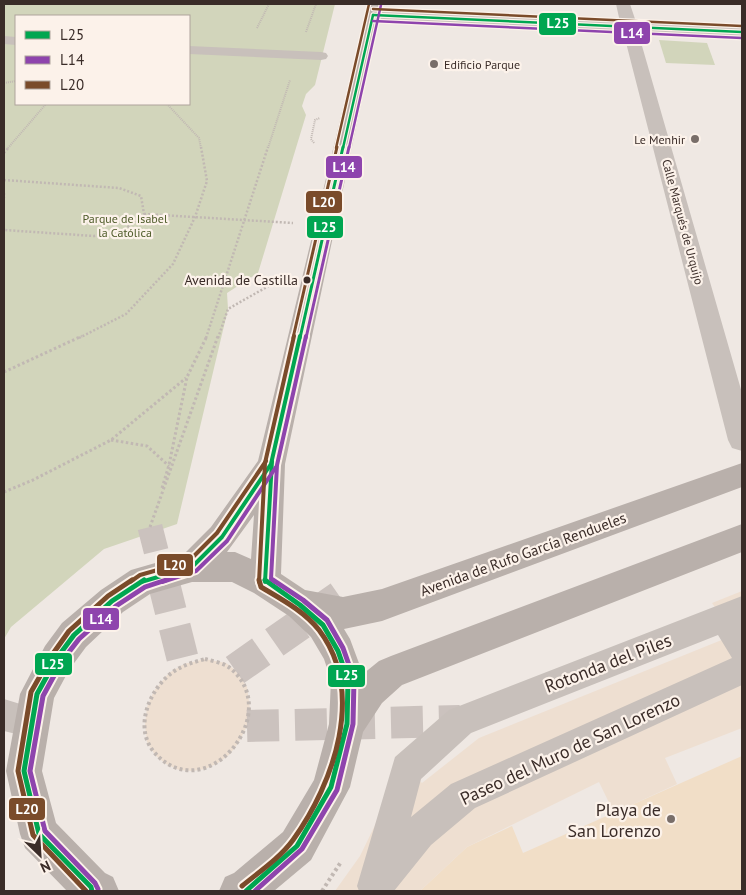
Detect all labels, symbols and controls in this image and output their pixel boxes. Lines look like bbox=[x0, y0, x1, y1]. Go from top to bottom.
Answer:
line badge: L25 bbox=[538, 12, 577, 36]
text: L25 bbox=[546, 14, 570, 32]
legend bbox=[15, 15, 190, 105]
line badge: L14 bbox=[613, 21, 651, 45]
text: L14 bbox=[620, 24, 644, 42]
text: L25 bbox=[60, 25, 84, 44]
text: L14 bbox=[60, 50, 84, 69]
place label: Edificio Parque bbox=[444, 57, 520, 72]
marker: Edificio Parque bbox=[428, 58, 440, 70]
text: L20 bbox=[60, 75, 84, 94]
place label: Le Menhir bbox=[634, 132, 685, 147]
marker: Le Menhir bbox=[689, 133, 701, 145]
line badge: L14 bbox=[325, 155, 363, 179]
text: L14 bbox=[332, 158, 356, 176]
street label: Calle Marqués de Urquijo bbox=[659, 158, 707, 286]
line badge: L20 bbox=[305, 190, 343, 214]
text: L20 bbox=[312, 193, 336, 211]
park label: Parque de Isabel la Católica bbox=[83, 211, 168, 240]
line badge: L25 bbox=[306, 215, 344, 239]
text: L25 bbox=[313, 218, 337, 236]
place label: Avenida de Castilla bbox=[184, 271, 298, 289]
marker: Avenida de Castilla bbox=[302, 275, 312, 285]
street label: Avenida de Rufo García Rendueles bbox=[417, 508, 629, 600]
line badge: L20 bbox=[156, 553, 194, 577]
text: L20 bbox=[163, 556, 187, 574]
line badge: L14 bbox=[82, 607, 120, 631]
text: L14 bbox=[89, 610, 113, 628]
street label: Rotonda del Piles bbox=[541, 628, 675, 698]
line badge: L25 bbox=[34, 652, 73, 676]
text: L25 bbox=[41, 655, 65, 673]
line badge: L25 bbox=[327, 664, 366, 688]
text: L25 bbox=[335, 666, 359, 684]
street label: Paseo del Muro de San Lorenzo bbox=[456, 688, 684, 810]
line badge: L20 bbox=[8, 797, 46, 821]
place label: Playa de San Lorenzo bbox=[567, 798, 661, 842]
text: L20 bbox=[15, 800, 39, 818]
marker: Playa de San Lorenzo bbox=[665, 813, 677, 825]
north arrow bbox=[15, 830, 65, 880]
text: N bbox=[38, 857, 53, 877]

